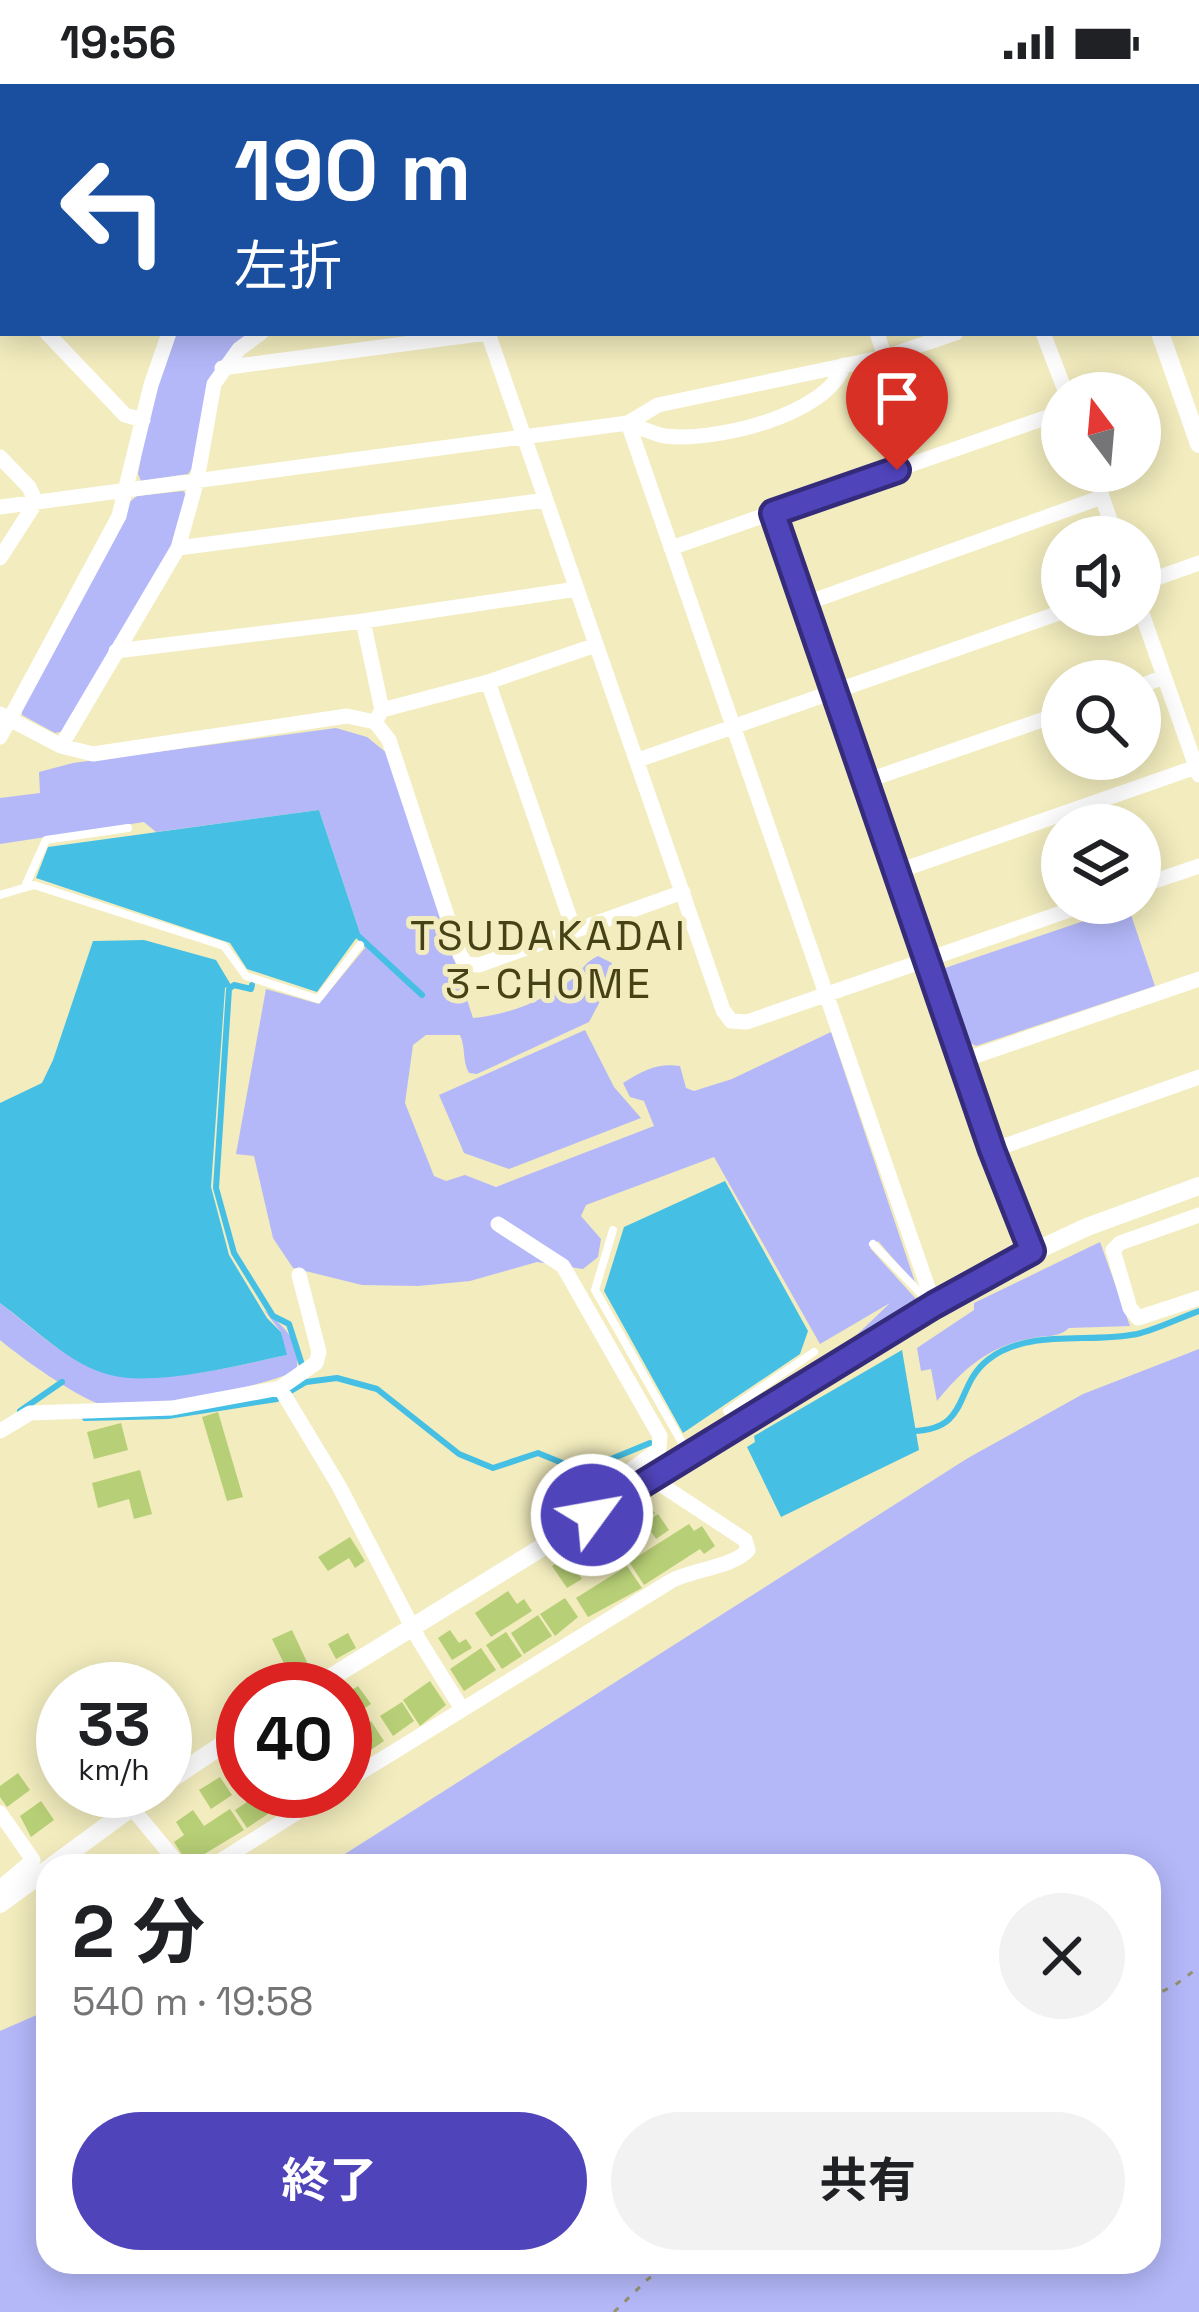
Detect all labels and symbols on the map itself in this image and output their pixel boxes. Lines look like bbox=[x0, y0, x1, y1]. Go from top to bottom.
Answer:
pin bbox=[846, 347, 948, 470]
north arrow bbox=[1041, 372, 1161, 492]
district label: TSUDAKADAI 3-CHOME bbox=[410, 909, 688, 1010]
position arrow bbox=[529, 1452, 655, 1578]
speed limit sign: 40 bbox=[216, 1662, 372, 1818]

